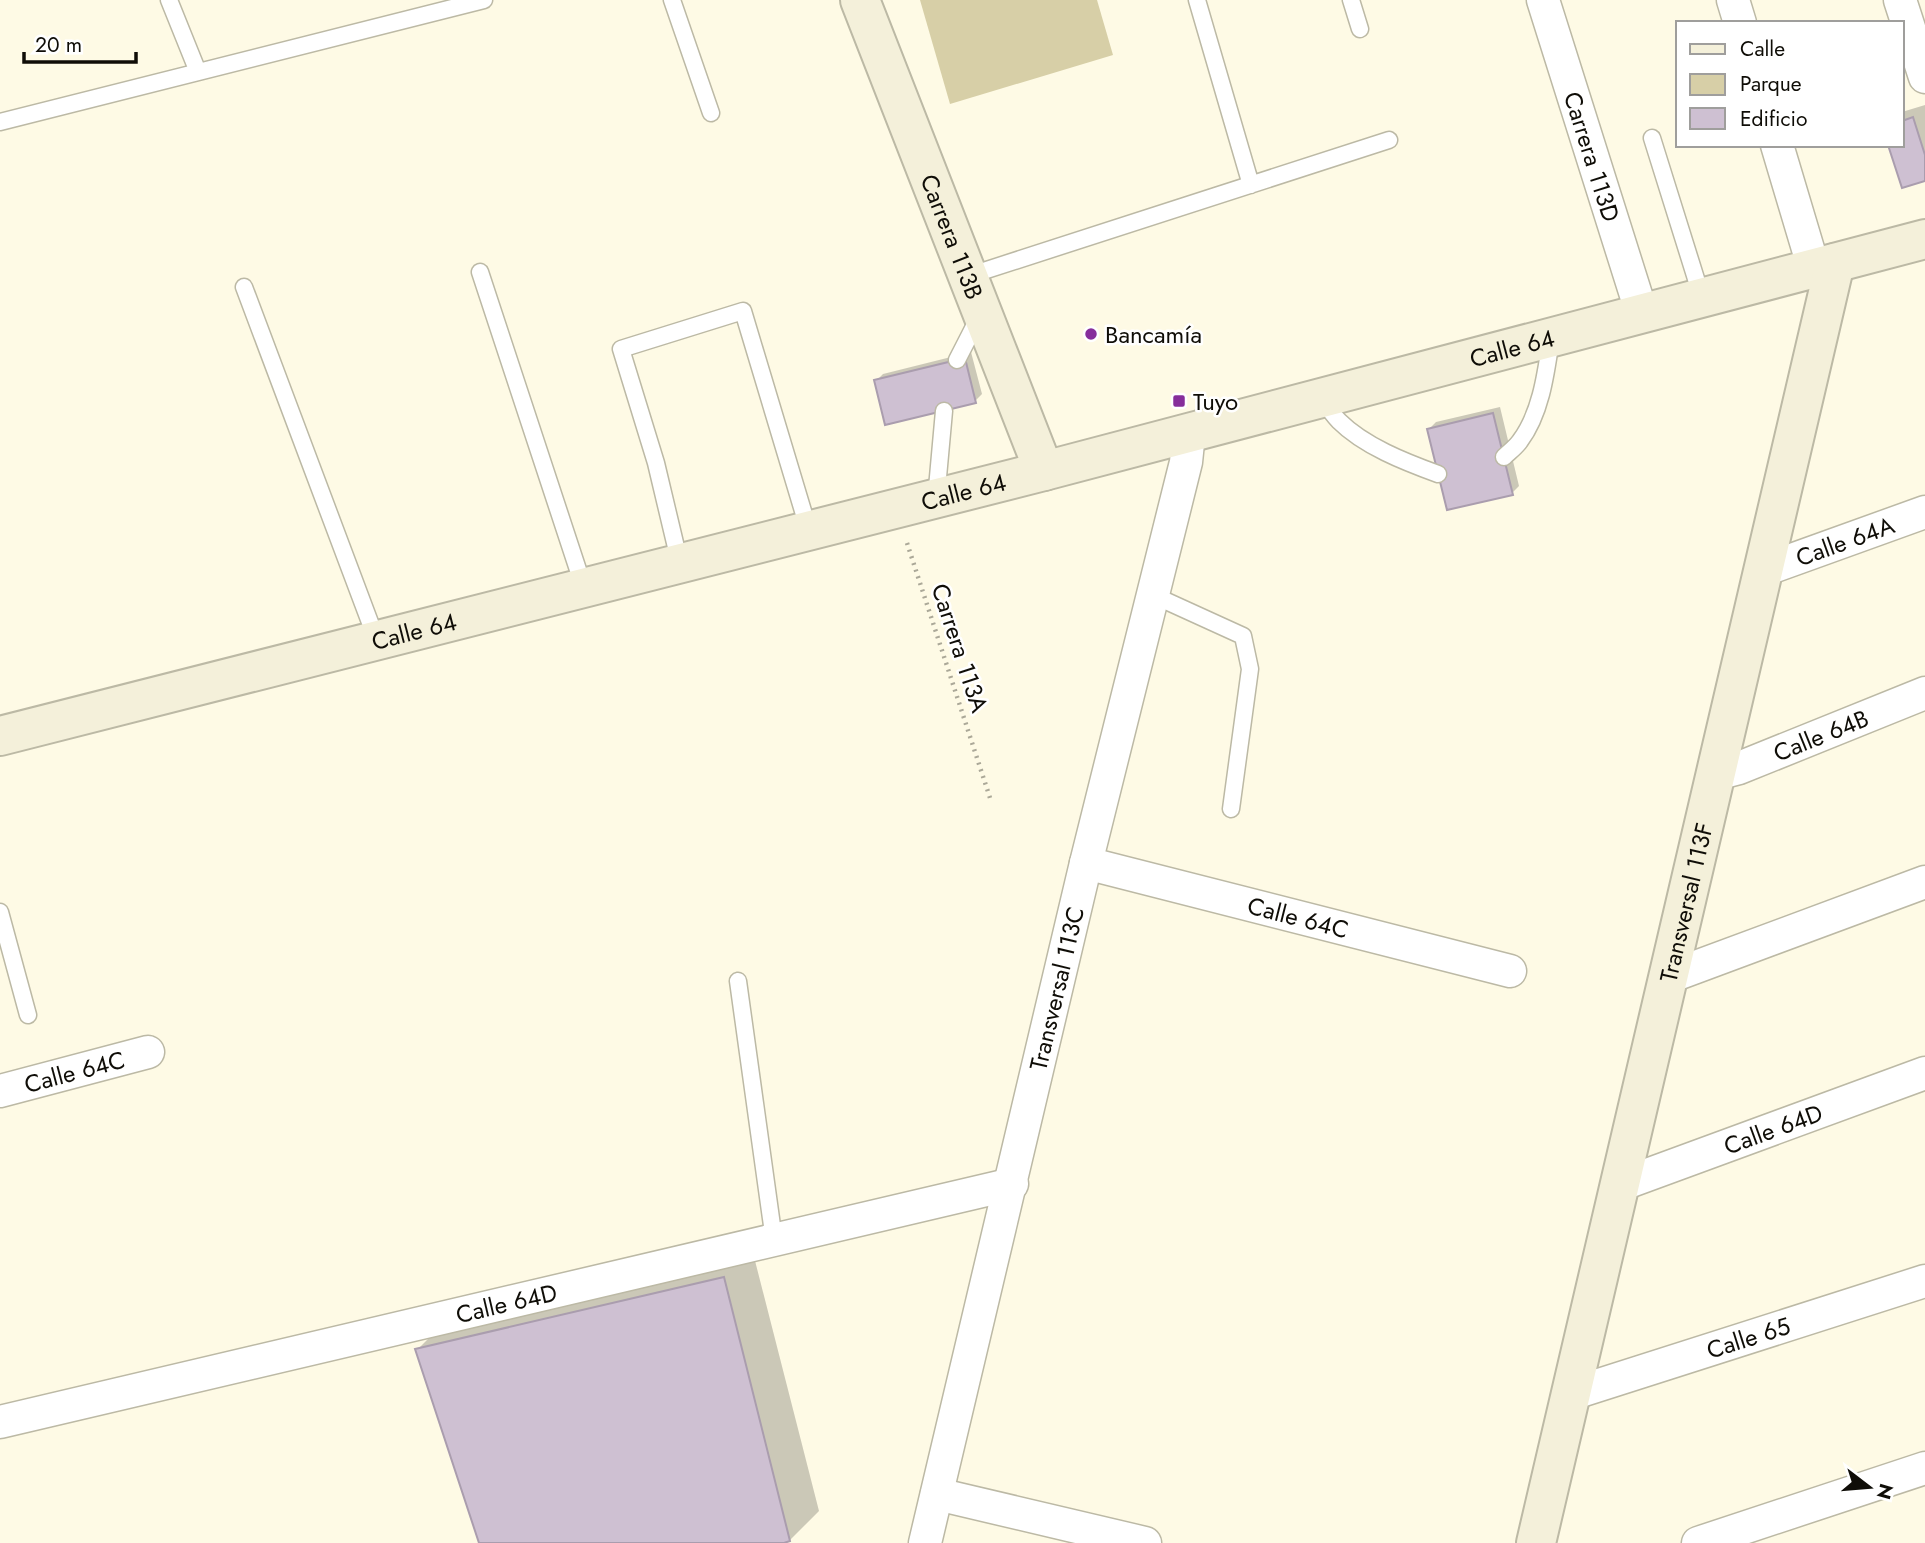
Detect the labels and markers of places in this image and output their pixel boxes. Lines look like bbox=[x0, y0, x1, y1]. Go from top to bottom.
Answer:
place label: Bancamía bbox=[1105, 317, 1202, 352]
marker: Bancamía bbox=[1083, 326, 1099, 342]
place label: Tuyo bbox=[1193, 384, 1238, 419]
marker: Tuyo bbox=[1171, 393, 1187, 409]

